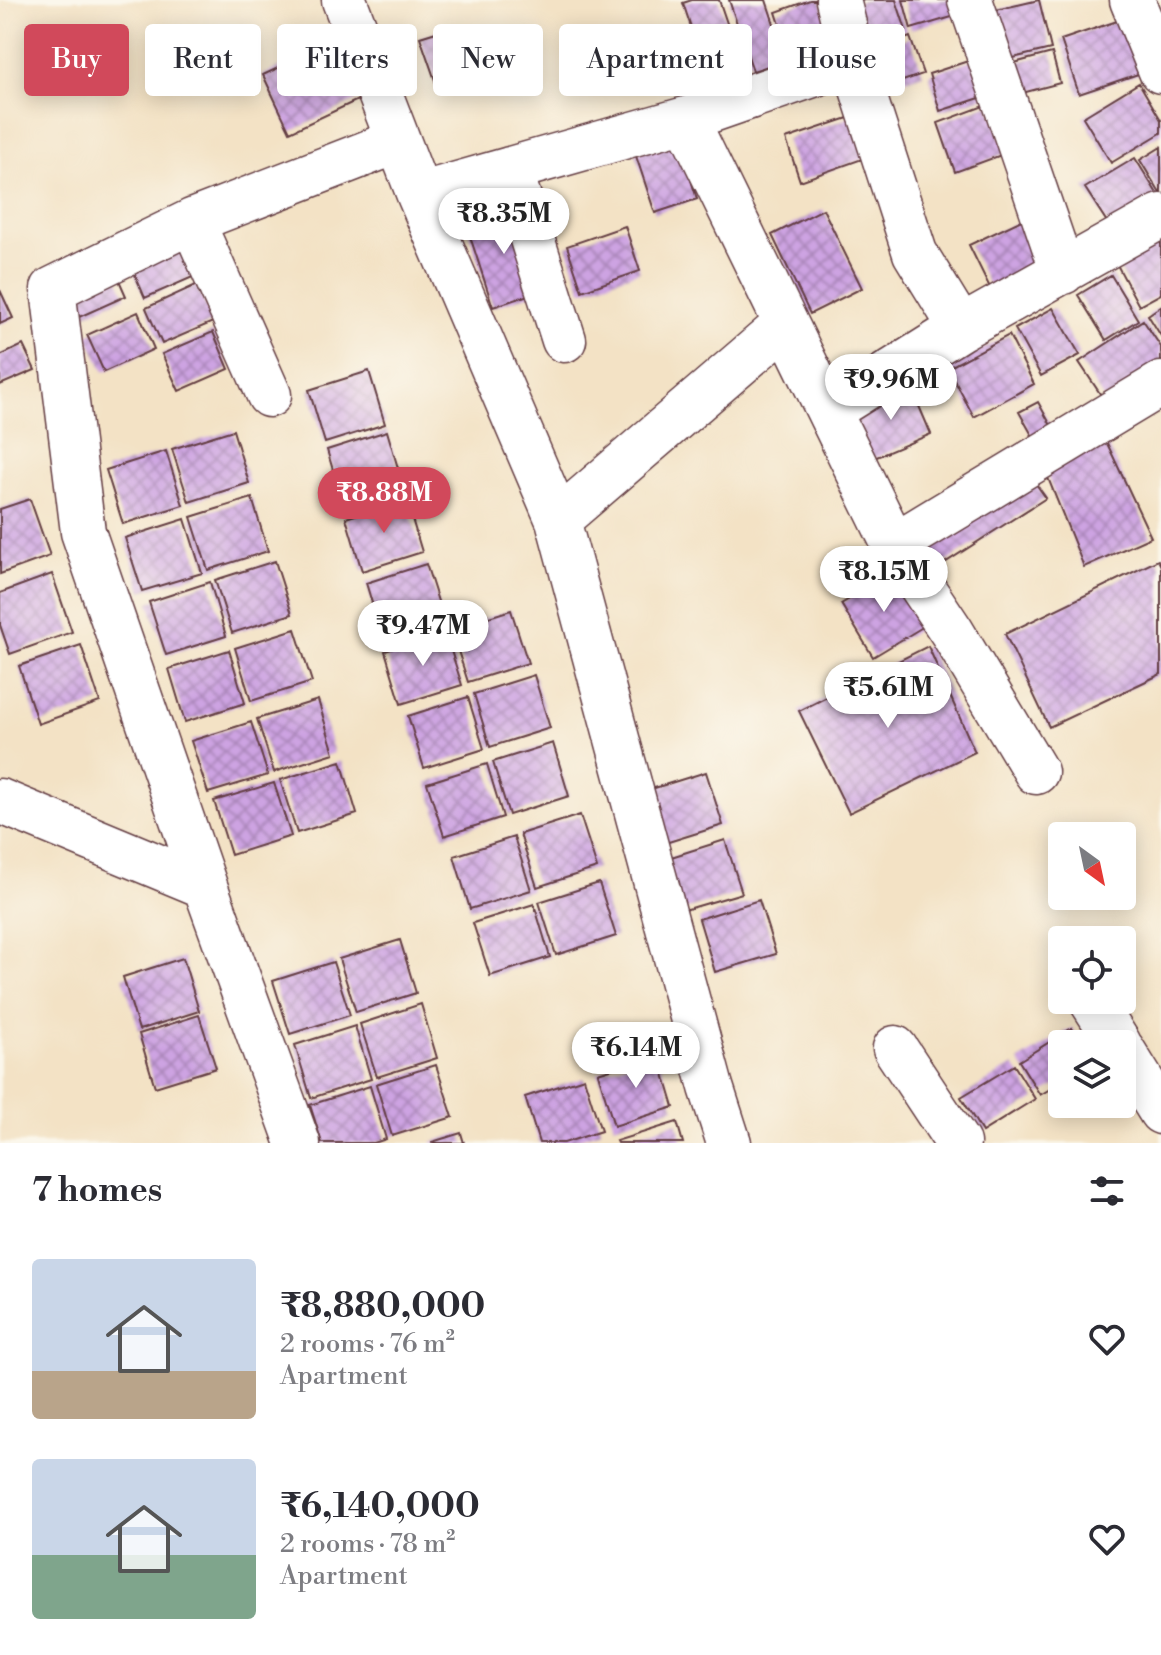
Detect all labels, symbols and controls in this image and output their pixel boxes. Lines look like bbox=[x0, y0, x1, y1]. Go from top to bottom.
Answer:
chip: Buy bbox=[24, 24, 129, 96]
chip: Rent bbox=[145, 24, 261, 96]
chip: Filters bbox=[277, 24, 417, 96]
chip: New bbox=[433, 24, 543, 96]
chip: Apartment bbox=[559, 24, 752, 96]
chip: House bbox=[768, 24, 905, 96]
pin: ₹8.35M bbox=[439, 188, 569, 256]
text: ₹8.35M bbox=[456, 198, 552, 230]
pin: ₹9.96M bbox=[826, 354, 956, 422]
text: ₹9.96M bbox=[843, 364, 939, 396]
pin: ₹8.88M bbox=[319, 467, 449, 535]
text: ₹8.88M bbox=[336, 477, 432, 509]
pin: ₹8.15M bbox=[819, 546, 949, 614]
text: ₹8.15M bbox=[838, 556, 930, 588]
pin: ₹9.47M bbox=[358, 600, 488, 668]
text: ₹9.47M bbox=[376, 610, 470, 642]
pin: ₹5.61M bbox=[823, 662, 953, 730]
text: ₹5.61M bbox=[842, 672, 934, 704]
north arrow bbox=[1048, 822, 1136, 910]
map controls bbox=[1048, 822, 1136, 1118]
button: locate bbox=[1048, 926, 1136, 1014]
pin: ₹6.14M bbox=[571, 1022, 701, 1090]
button: layers bbox=[1048, 1030, 1136, 1118]
text: ₹6.14M bbox=[590, 1032, 682, 1064]
icon: filters bbox=[1085, 1169, 1129, 1213]
text: 7 homes bbox=[32, 1170, 162, 1212]
text: ₹8,880,000 bbox=[280, 1286, 485, 1328]
icon: home bbox=[96, 1291, 192, 1387]
icon: heart bbox=[1085, 1317, 1129, 1361]
text: 2 rooms · 76 m² bbox=[280, 1328, 455, 1360]
text: Apartment bbox=[280, 1360, 408, 1392]
text: ₹6,140,000 bbox=[280, 1486, 480, 1528]
icon: home bbox=[96, 1491, 192, 1587]
icon: heart bbox=[1085, 1517, 1129, 1561]
text: 2 rooms · 78 m² bbox=[280, 1528, 455, 1560]
text: Apartment bbox=[280, 1560, 408, 1592]

